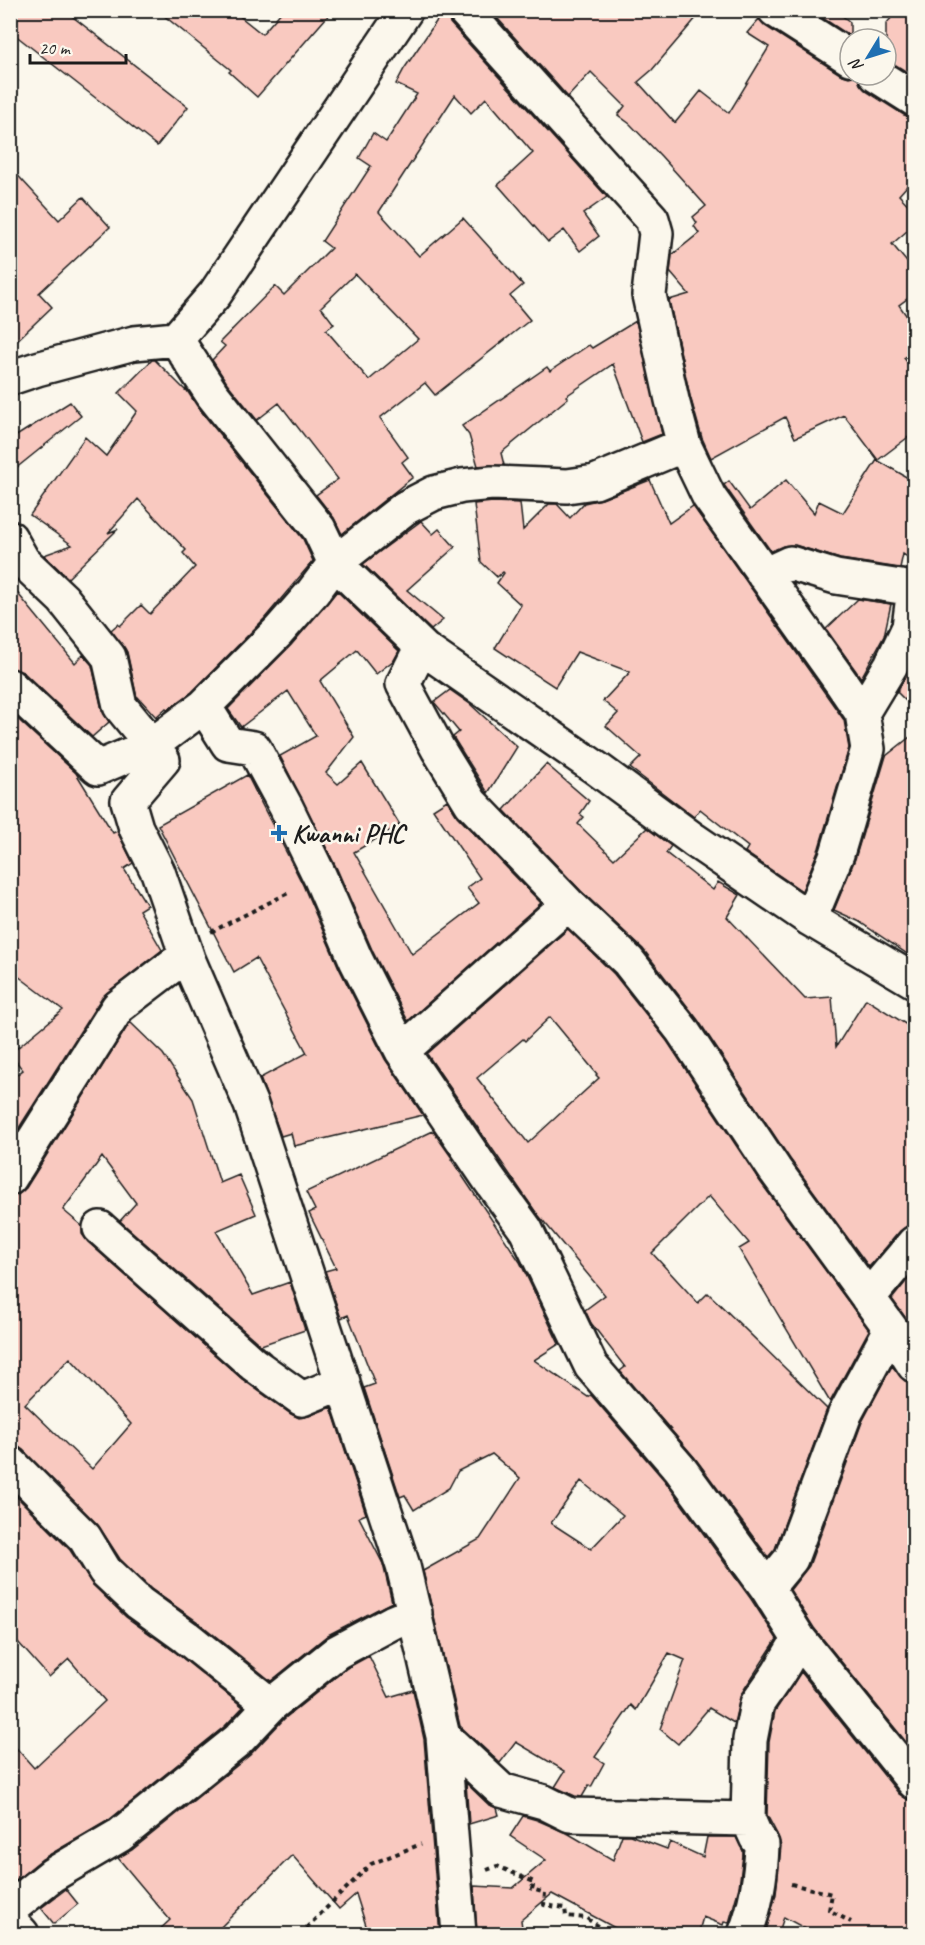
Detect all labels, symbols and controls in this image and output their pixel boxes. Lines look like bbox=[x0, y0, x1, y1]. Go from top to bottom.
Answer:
scale bar bbox=[30, 27, 126, 65]
north arrow bbox=[838, 27, 898, 87]
text: 20 m bbox=[39, 37, 72, 59]
text: N bbox=[844, 53, 868, 76]
place label: Kwanni PHC bbox=[292, 817, 408, 850]
marker: Kwanni PHC bbox=[270, 824, 288, 842]

